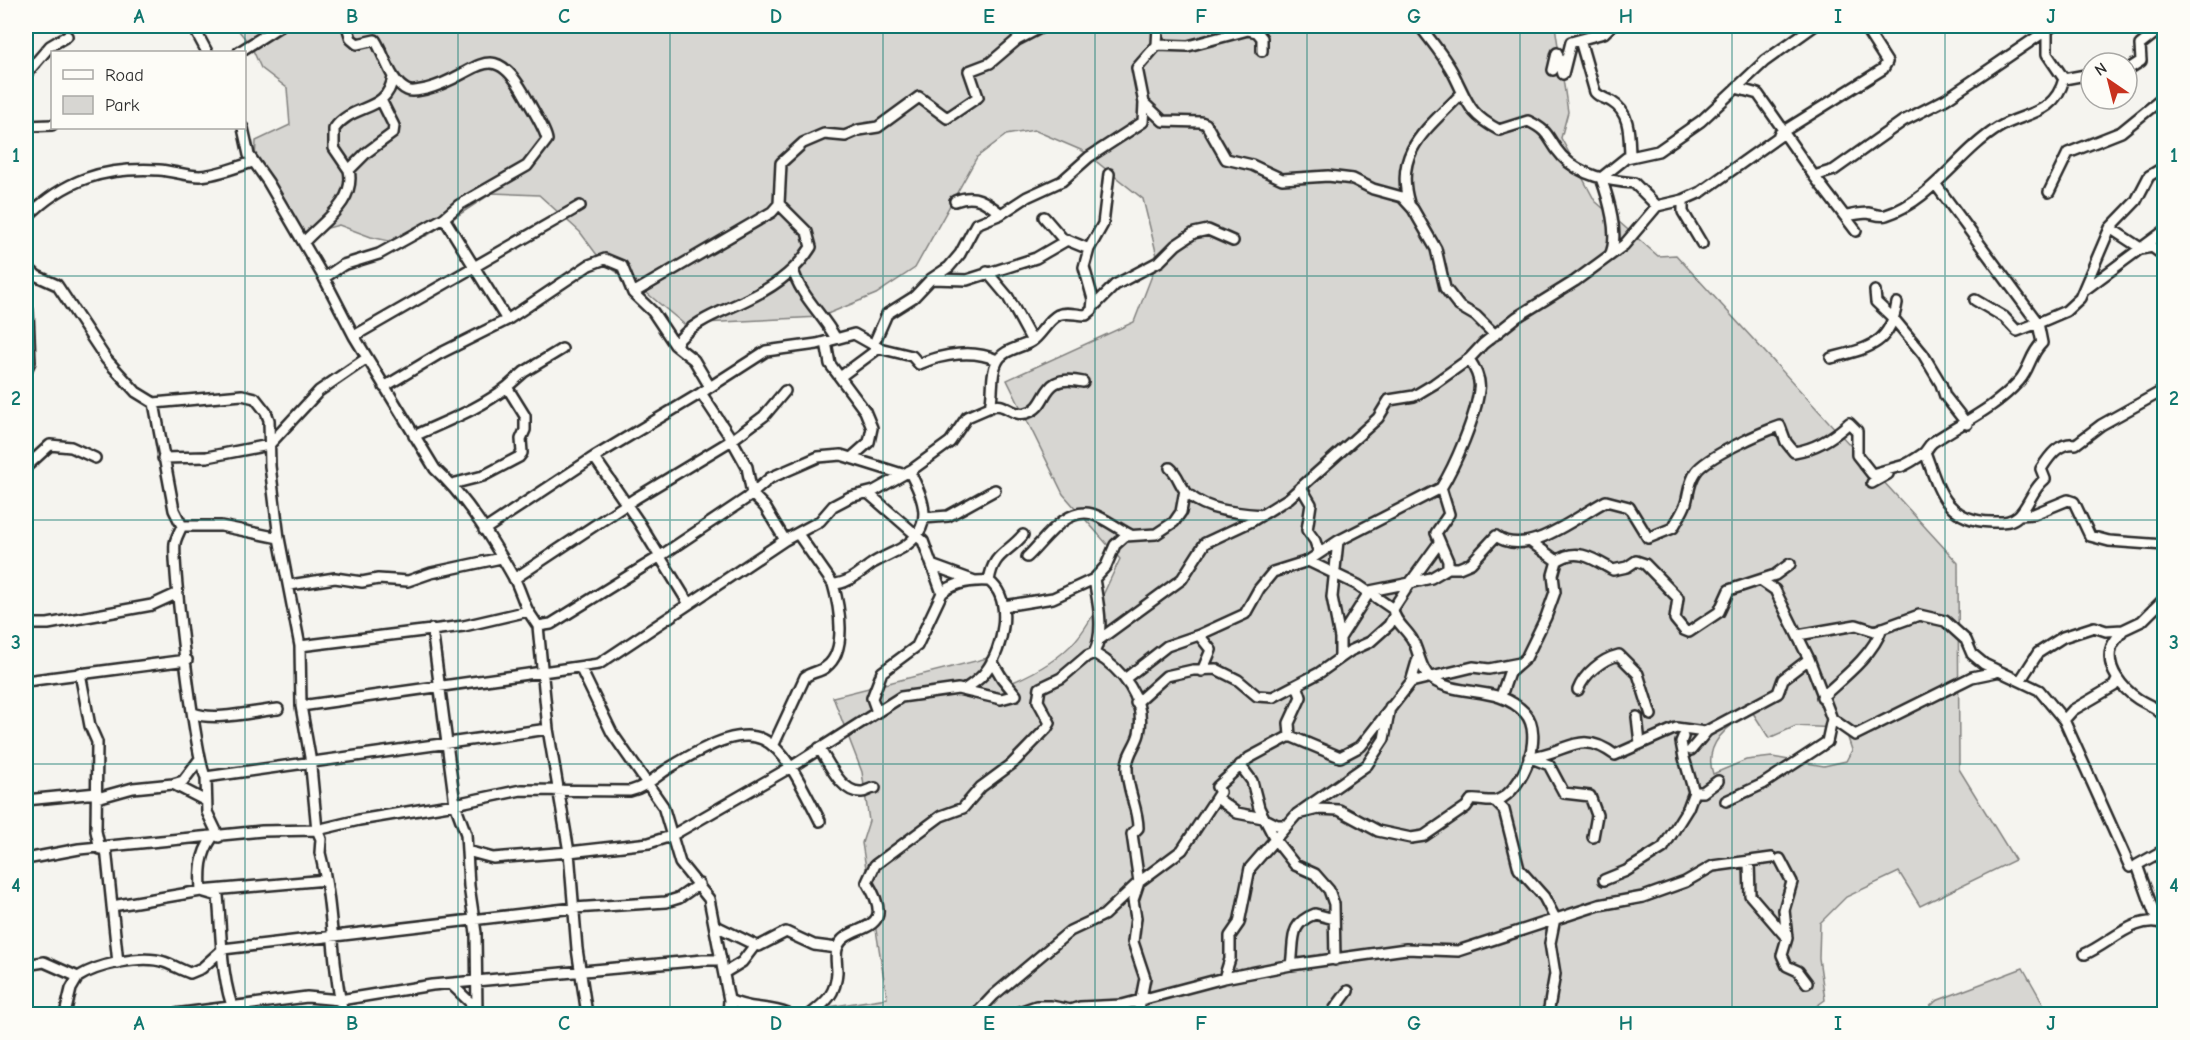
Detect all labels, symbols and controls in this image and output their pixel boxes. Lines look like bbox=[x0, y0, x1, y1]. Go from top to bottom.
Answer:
text: A bbox=[133, 5, 145, 28]
text: B bbox=[346, 5, 358, 28]
text: C bbox=[558, 5, 570, 28]
text: D bbox=[770, 5, 782, 28]
text: E bbox=[983, 5, 995, 28]
text: F bbox=[1195, 5, 1207, 28]
text: G bbox=[1407, 5, 1421, 28]
text: H bbox=[1619, 5, 1633, 28]
text: I bbox=[1834, 5, 1842, 28]
text: J bbox=[2046, 5, 2056, 28]
legend bbox=[51, 51, 246, 129]
north arrow bbox=[2079, 51, 2139, 111]
text: N bbox=[2092, 59, 2110, 80]
text: Road bbox=[105, 65, 144, 86]
text: Park bbox=[105, 95, 140, 116]
text: 1 bbox=[12, 144, 20, 167]
text: 1 bbox=[2170, 144, 2178, 167]
text: 2 bbox=[11, 387, 21, 410]
text: 2 bbox=[2169, 387, 2179, 410]
text: 3 bbox=[11, 631, 21, 654]
text: 3 bbox=[2169, 631, 2179, 654]
text: 4 bbox=[11, 874, 21, 897]
text: 4 bbox=[2169, 874, 2179, 897]
text: A bbox=[133, 1012, 145, 1035]
text: B bbox=[346, 1012, 358, 1035]
text: C bbox=[558, 1012, 570, 1035]
text: D bbox=[770, 1012, 782, 1035]
text: E bbox=[983, 1012, 995, 1035]
text: F bbox=[1195, 1012, 1207, 1035]
text: G bbox=[1407, 1012, 1421, 1035]
text: H bbox=[1619, 1012, 1633, 1035]
text: I bbox=[1834, 1012, 1842, 1035]
text: J bbox=[2046, 1012, 2056, 1035]

